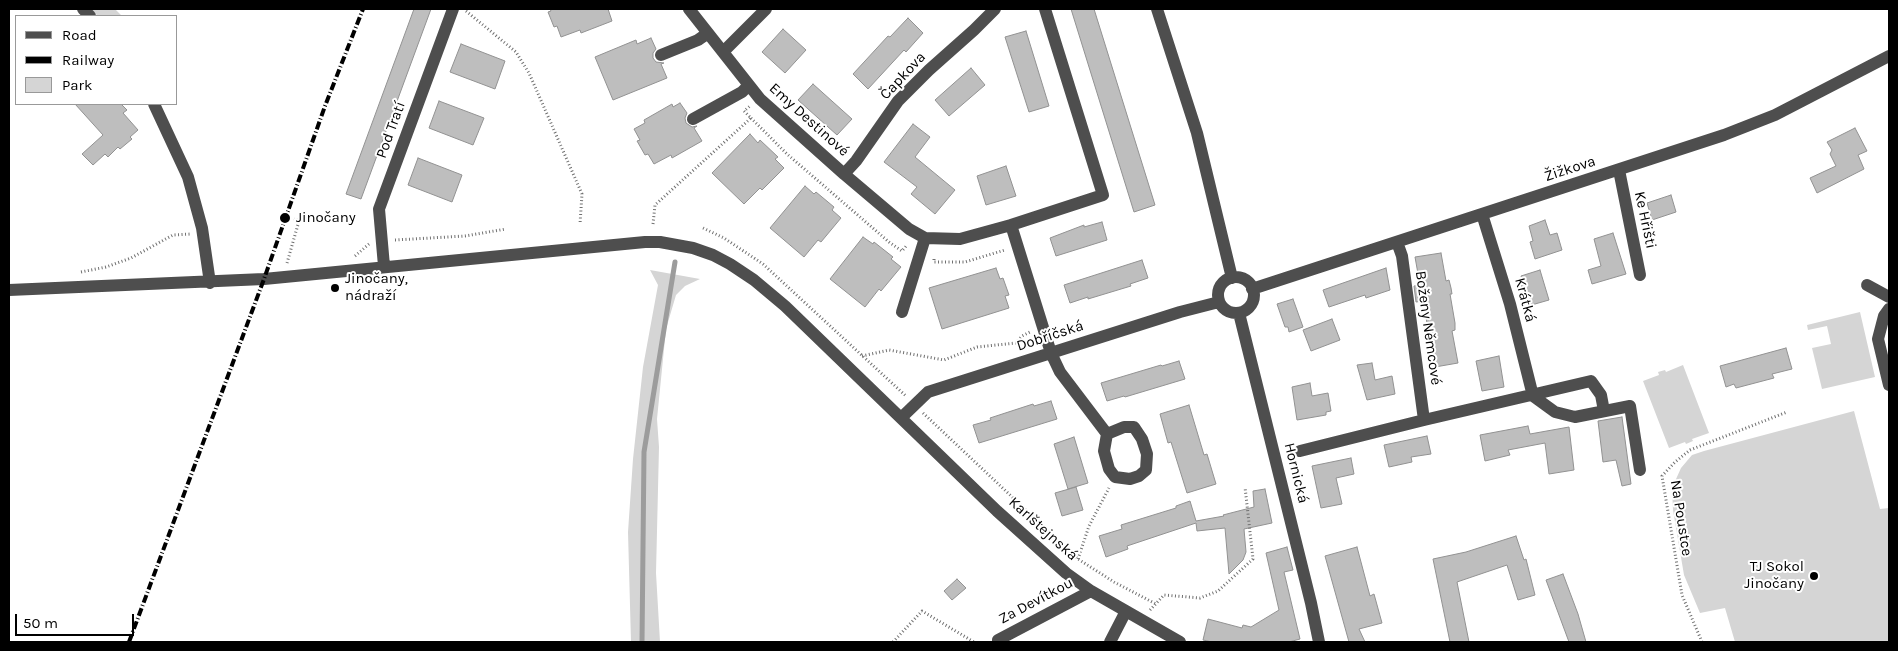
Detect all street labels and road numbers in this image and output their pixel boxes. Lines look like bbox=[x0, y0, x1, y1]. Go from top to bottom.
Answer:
street label: Čapkova bbox=[876, 48, 930, 104]
street label: Emy Destinové bbox=[765, 79, 853, 161]
street label: Pod Tratí bbox=[372, 99, 410, 161]
street label: Žižkova bbox=[1542, 152, 1598, 186]
street label: Ke Hřišti bbox=[1630, 190, 1660, 250]
street label: Boženy Němcové bbox=[1411, 270, 1445, 386]
street label: Krátká bbox=[1510, 276, 1540, 324]
street label: Dobříčská bbox=[1014, 317, 1086, 355]
street label: Hornická bbox=[1280, 441, 1312, 505]
street label: Na Poustce bbox=[1666, 479, 1696, 557]
street label: Karlštejnská bbox=[1005, 493, 1081, 565]
street label: Za Devítkou bbox=[996, 574, 1076, 628]

